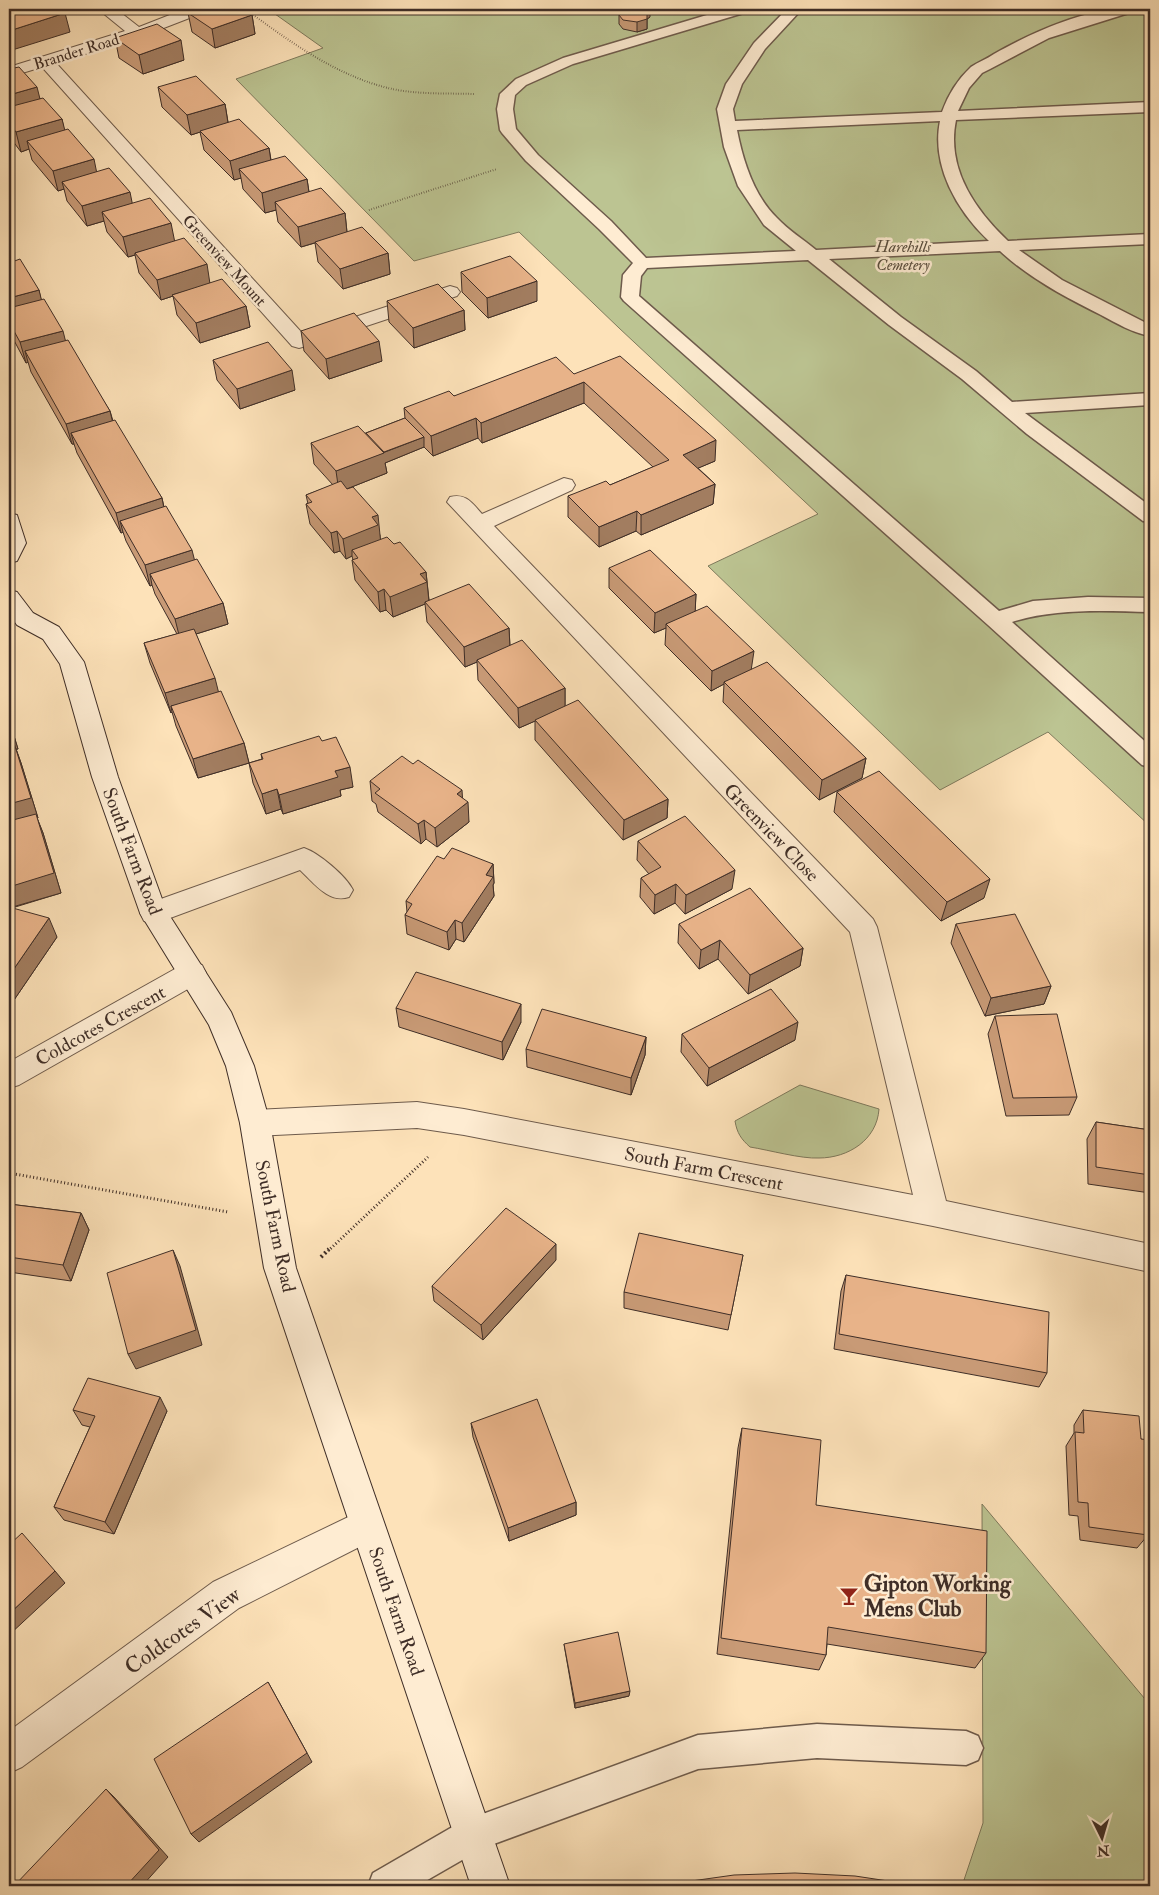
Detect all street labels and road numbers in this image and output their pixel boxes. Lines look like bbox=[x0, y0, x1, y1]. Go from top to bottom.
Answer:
street label: Brander Road bbox=[31, 29, 122, 74]
street label: Greenview Mount bbox=[178, 211, 271, 311]
street label: Greenview Close bbox=[718, 778, 824, 887]
street label: South Farm Road bbox=[97, 784, 168, 919]
street label: Coldcotes Crescent bbox=[31, 980, 170, 1072]
street label: South Farm Crescent bbox=[622, 1142, 785, 1196]
street label: South Farm Road bbox=[249, 1158, 301, 1295]
street label: South Farm Road bbox=[363, 1544, 429, 1679]
street label: Coldcotes View bbox=[119, 1580, 246, 1681]

